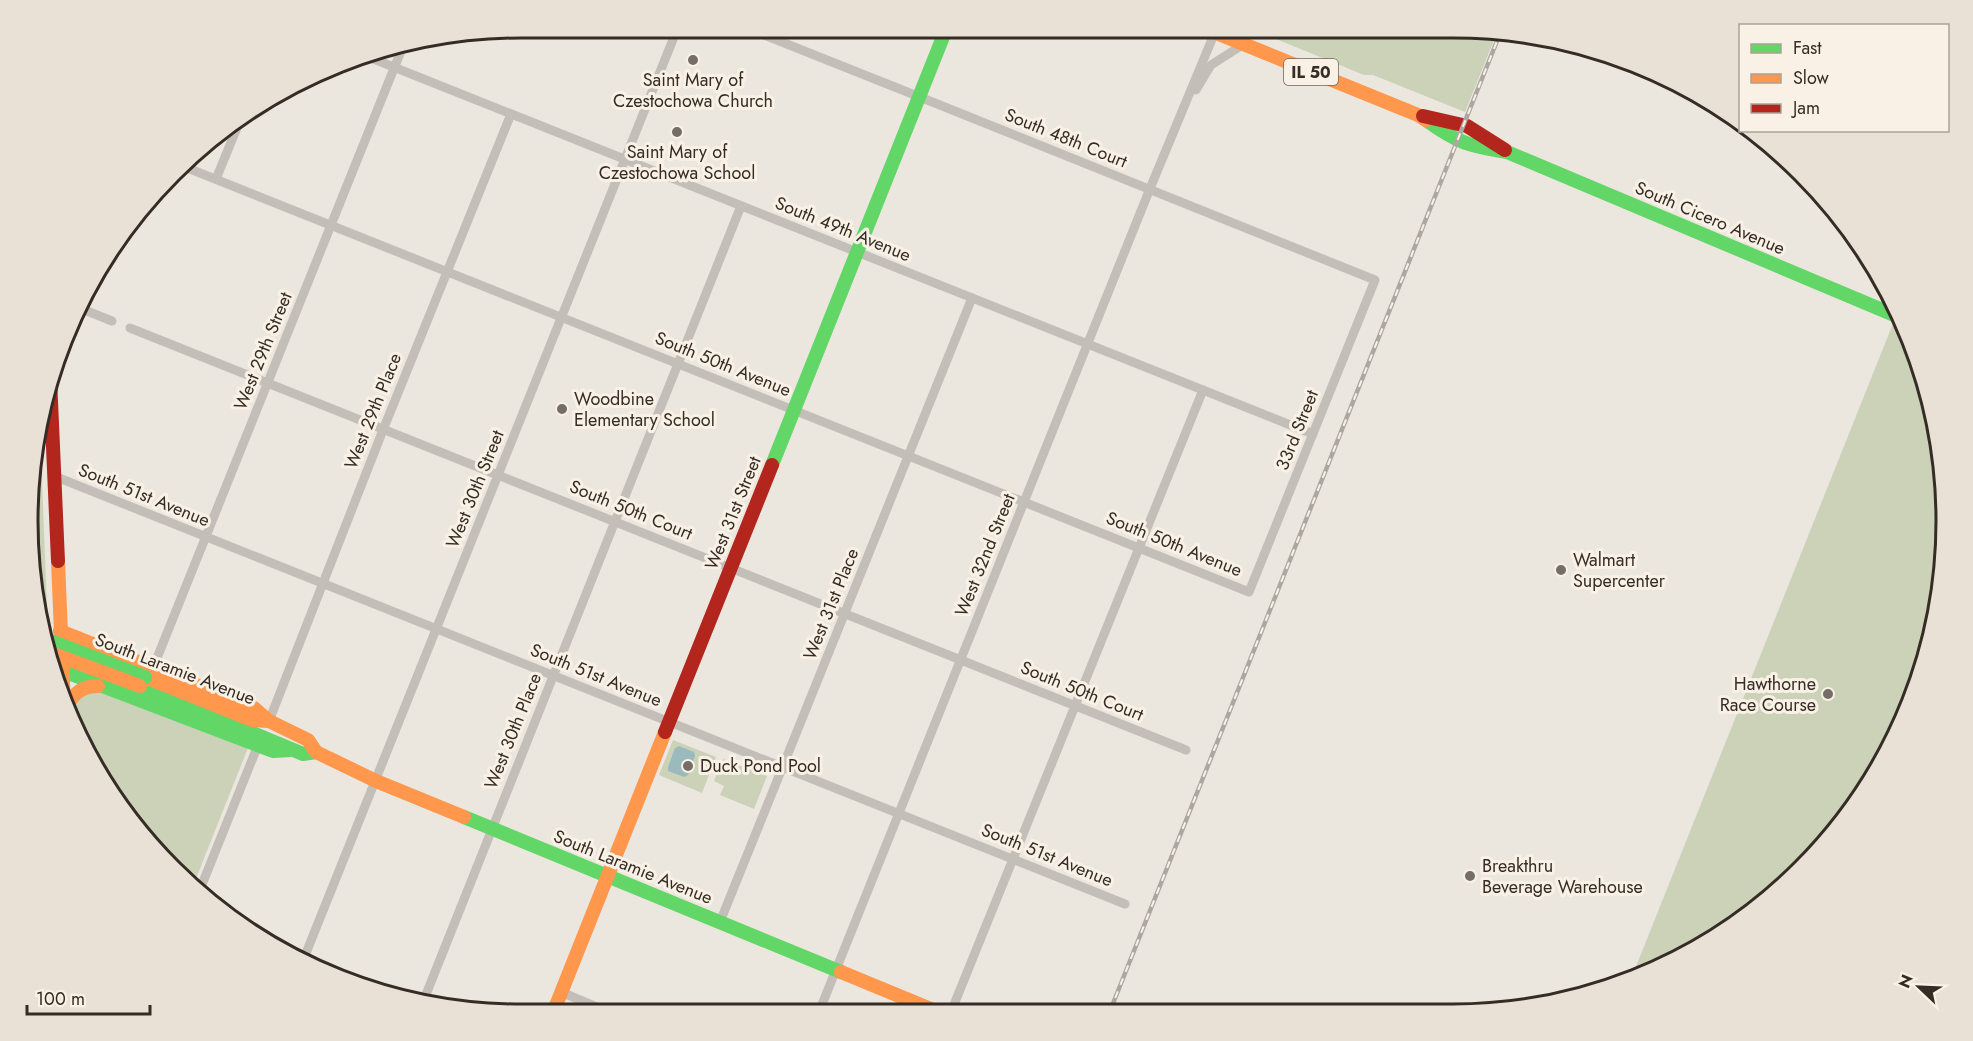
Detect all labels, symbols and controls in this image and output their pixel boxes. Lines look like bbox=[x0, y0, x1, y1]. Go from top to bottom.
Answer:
legend bbox=[1739, 24, 1949, 132]
text: Fast bbox=[1793, 35, 1822, 61]
marker: Saint Mary of Czestochowa Church bbox=[686, 53, 700, 67]
road number: IL 50 bbox=[1284, 59, 1338, 85]
text: Slow bbox=[1793, 65, 1830, 91]
place label: Saint Mary of Czestochowa Church bbox=[613, 67, 773, 114]
text: Jam bbox=[1791, 95, 1820, 121]
street label: South 48th Court bbox=[1001, 102, 1132, 175]
marker: Saint Mary of Czestochowa School bbox=[670, 125, 684, 139]
place label: Saint Mary of Czestochowa School bbox=[599, 139, 755, 186]
street label: South Cicero Avenue bbox=[1631, 175, 1789, 261]
street label: South 49th Avenue bbox=[771, 190, 915, 268]
street label: West 29th Street bbox=[227, 287, 299, 414]
street label: South 50th Avenue bbox=[651, 325, 795, 403]
street label: West 29th Place bbox=[338, 349, 408, 473]
street label: 33rd Street bbox=[1269, 385, 1325, 474]
place label: Woodbine Elementary School bbox=[574, 386, 715, 433]
marker: Woodbine Elementary School bbox=[555, 402, 569, 416]
street label: West 30th Street bbox=[439, 425, 511, 552]
street label: West 31st Street bbox=[698, 452, 768, 574]
street label: South 51st Avenue bbox=[74, 457, 214, 533]
street label: South 50th Court bbox=[566, 473, 697, 547]
street label: West 32nd Street bbox=[948, 489, 1022, 620]
street label: South 50th Avenue bbox=[1102, 505, 1246, 583]
street label: West 31st Place bbox=[797, 544, 865, 664]
place label: Walmart Supercenter bbox=[1573, 547, 1666, 594]
marker: Walmart Supercenter bbox=[1554, 563, 1568, 577]
street label: South Laramie Avenue bbox=[91, 627, 259, 711]
street label: South 51st Avenue bbox=[526, 637, 666, 713]
street label: South 50th Court bbox=[1017, 654, 1148, 728]
street label: West 30th Place bbox=[478, 669, 548, 793]
place label: Hawthorne Race Course bbox=[1720, 671, 1816, 718]
marker: Hawthorne Race Course bbox=[1821, 687, 1835, 701]
place label: Duck Pond Pool bbox=[700, 753, 821, 779]
marker: Duck Pond Pool bbox=[681, 759, 695, 773]
street label: South 51st Avenue bbox=[977, 817, 1117, 893]
street label: South Laramie Avenue bbox=[550, 823, 716, 911]
place label: Breakthru Beverage Warehouse bbox=[1482, 853, 1643, 900]
marker: Breakthru Beverage Warehouse bbox=[1463, 869, 1477, 883]
north arrow bbox=[1889, 957, 1949, 1017]
text: N bbox=[1893, 971, 1919, 992]
scale bar bbox=[27, 978, 150, 1016]
text: 100 m bbox=[36, 986, 85, 1012]

